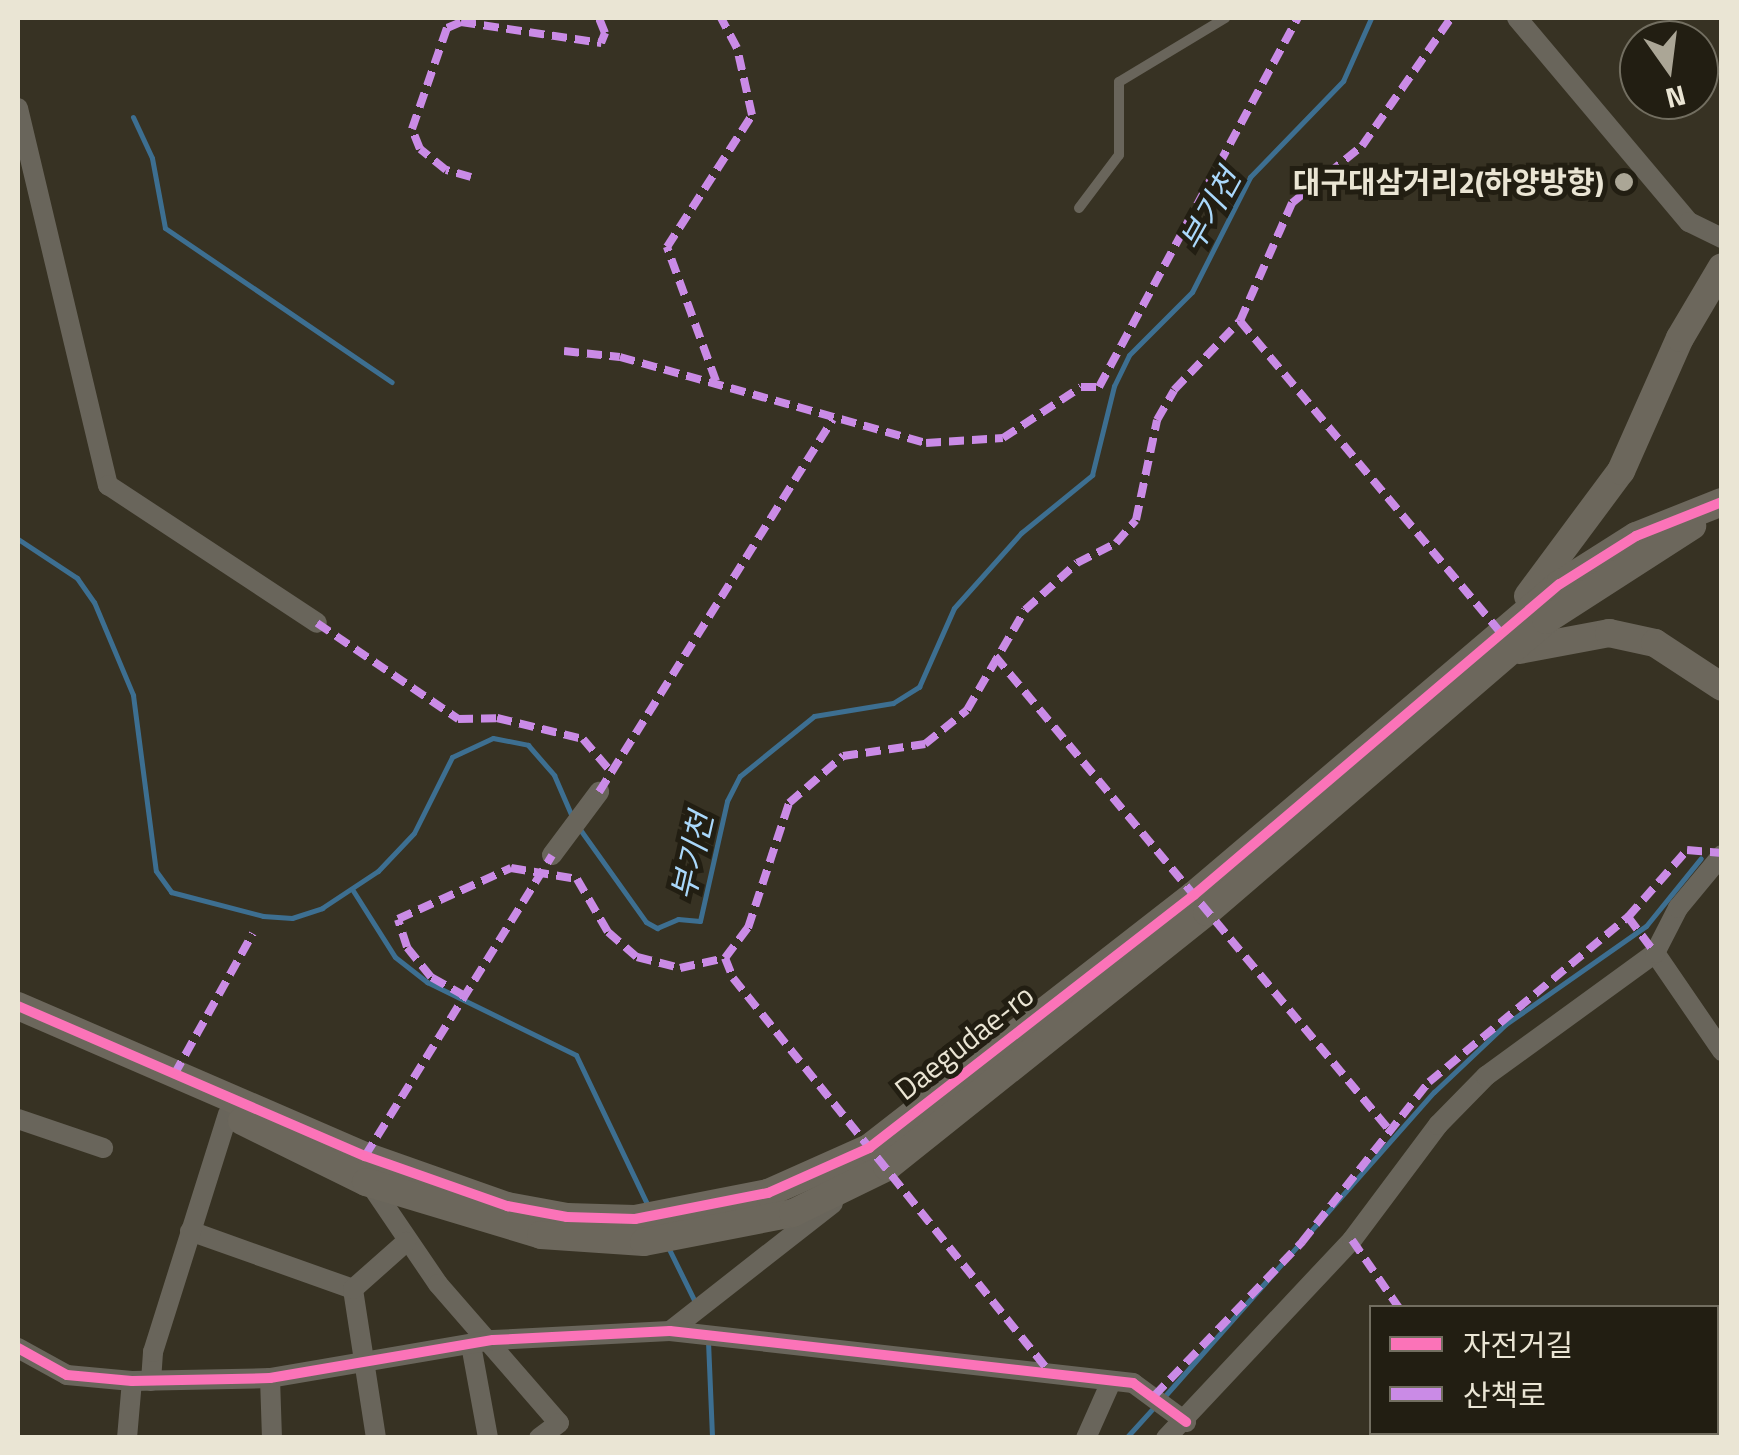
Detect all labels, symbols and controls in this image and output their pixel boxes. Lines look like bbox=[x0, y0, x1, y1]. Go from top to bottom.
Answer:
north arrow bbox=[1619, 20, 1719, 120]
text: N bbox=[1661, 74, 1691, 121]
water label: 부기천 bbox=[1172, 162, 1248, 258]
place label: 대구대삼거리2(하양방향) bbox=[1293, 164, 1604, 200]
marker: 대구대삼거리2(하양방향) bbox=[1613, 171, 1635, 193]
water label: 부기천 bbox=[663, 809, 721, 903]
street label: Daegudae-ro bbox=[888, 977, 1040, 1107]
legend bbox=[1369, 1305, 1719, 1435]
text: 자전거길 bbox=[1463, 1322, 1573, 1368]
text: 산책로 bbox=[1463, 1372, 1546, 1418]

